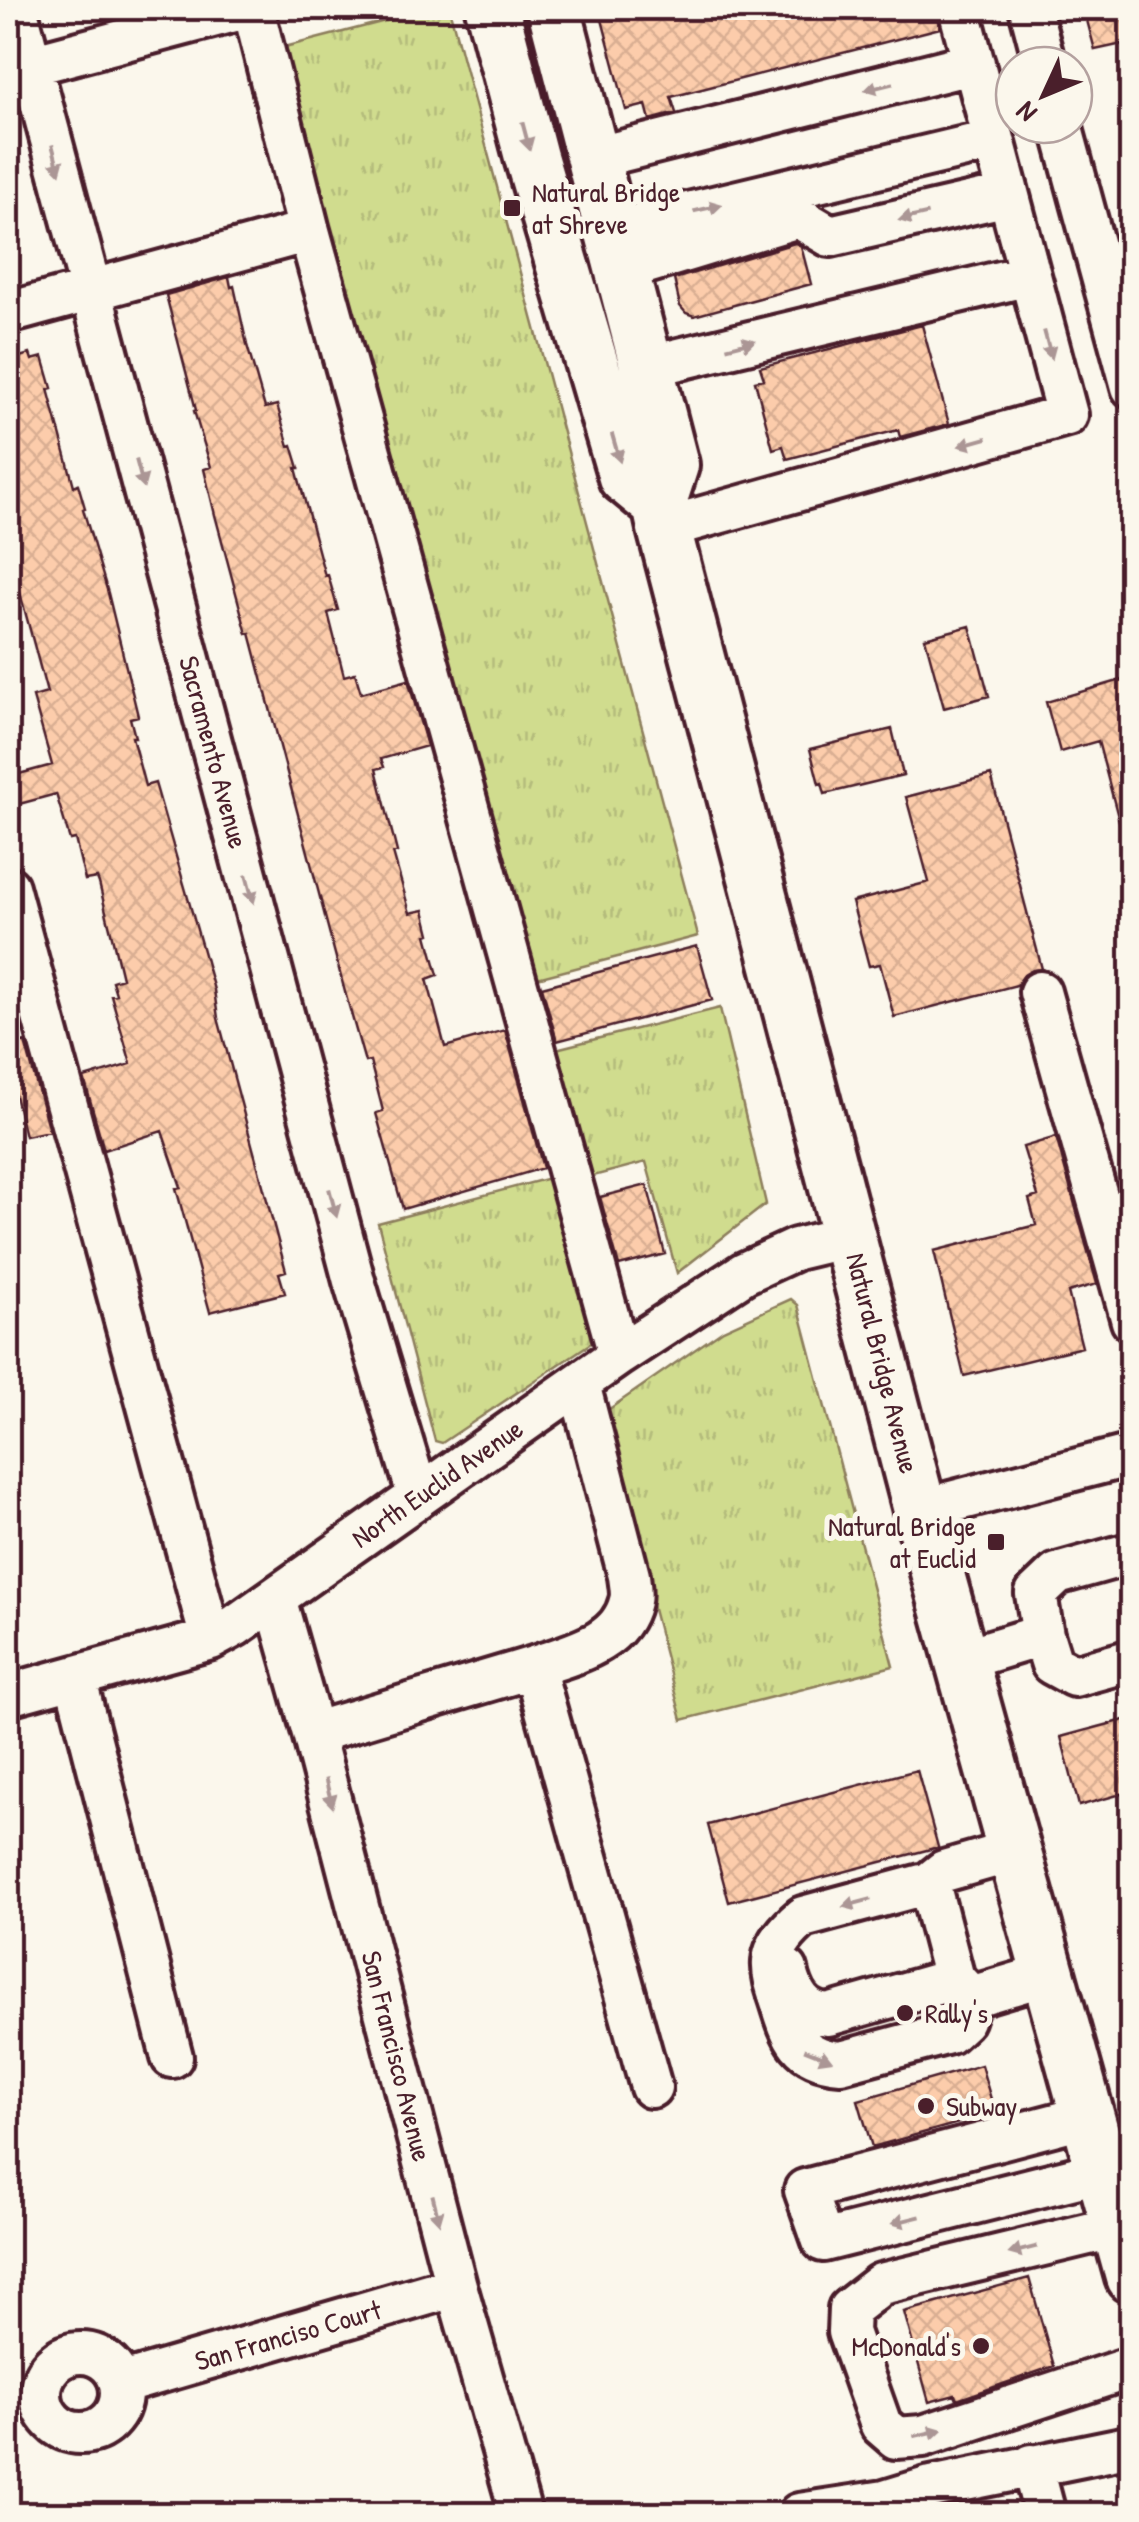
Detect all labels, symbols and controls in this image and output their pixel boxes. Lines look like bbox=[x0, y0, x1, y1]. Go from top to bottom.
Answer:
north arrow bbox=[994, 45, 1094, 145]
one-way arrow bbox=[863, 79, 894, 95]
text: N bbox=[1007, 94, 1045, 131]
one-way arrow bbox=[518, 121, 534, 152]
one-way arrow bbox=[49, 144, 65, 175]
place label: Natural Bridge at Shreve bbox=[532, 173, 680, 243]
marker: Natural Bridge at Shreve bbox=[501, 197, 523, 219]
one-way arrow bbox=[693, 200, 724, 216]
one-way arrow bbox=[897, 210, 928, 225]
one-way arrow bbox=[1041, 330, 1056, 361]
one-way arrow bbox=[726, 336, 757, 351]
one-way arrow bbox=[609, 433, 624, 464]
one-way arrow bbox=[957, 435, 988, 450]
one-way arrow bbox=[132, 458, 148, 489]
street label: Sacramento Avenue bbox=[170, 652, 258, 852]
one-way arrow bbox=[242, 874, 258, 905]
one-way arrow bbox=[326, 1188, 342, 1219]
street label: Natural Bridge Avenue bbox=[837, 1249, 929, 1477]
street label: North Euclid Avenue bbox=[344, 1410, 530, 1556]
place label: Natural Bridge at Euclid bbox=[828, 1507, 976, 1577]
marker: Natural Bridge at Euclid bbox=[985, 1531, 1007, 1553]
one-way arrow bbox=[321, 1778, 337, 1809]
one-way arrow bbox=[841, 1896, 871, 1911]
street label: San Francisco Avenue bbox=[353, 1947, 441, 2165]
place label: Rally's bbox=[925, 1994, 988, 2032]
marker: Rally's bbox=[894, 2002, 916, 2024]
one-way arrow bbox=[803, 2047, 833, 2063]
place label: Subway bbox=[946, 2087, 1018, 2125]
marker: Subway bbox=[915, 2095, 937, 2117]
one-way arrow bbox=[429, 2194, 445, 2225]
one-way arrow bbox=[890, 2213, 921, 2228]
one-way arrow bbox=[1007, 2243, 1038, 2258]
street label: San Franciso Court bbox=[191, 2290, 386, 2380]
place label: McDonald's bbox=[852, 2327, 961, 2365]
marker: McDonald's bbox=[970, 2335, 992, 2357]
one-way arrow bbox=[913, 2425, 944, 2440]

